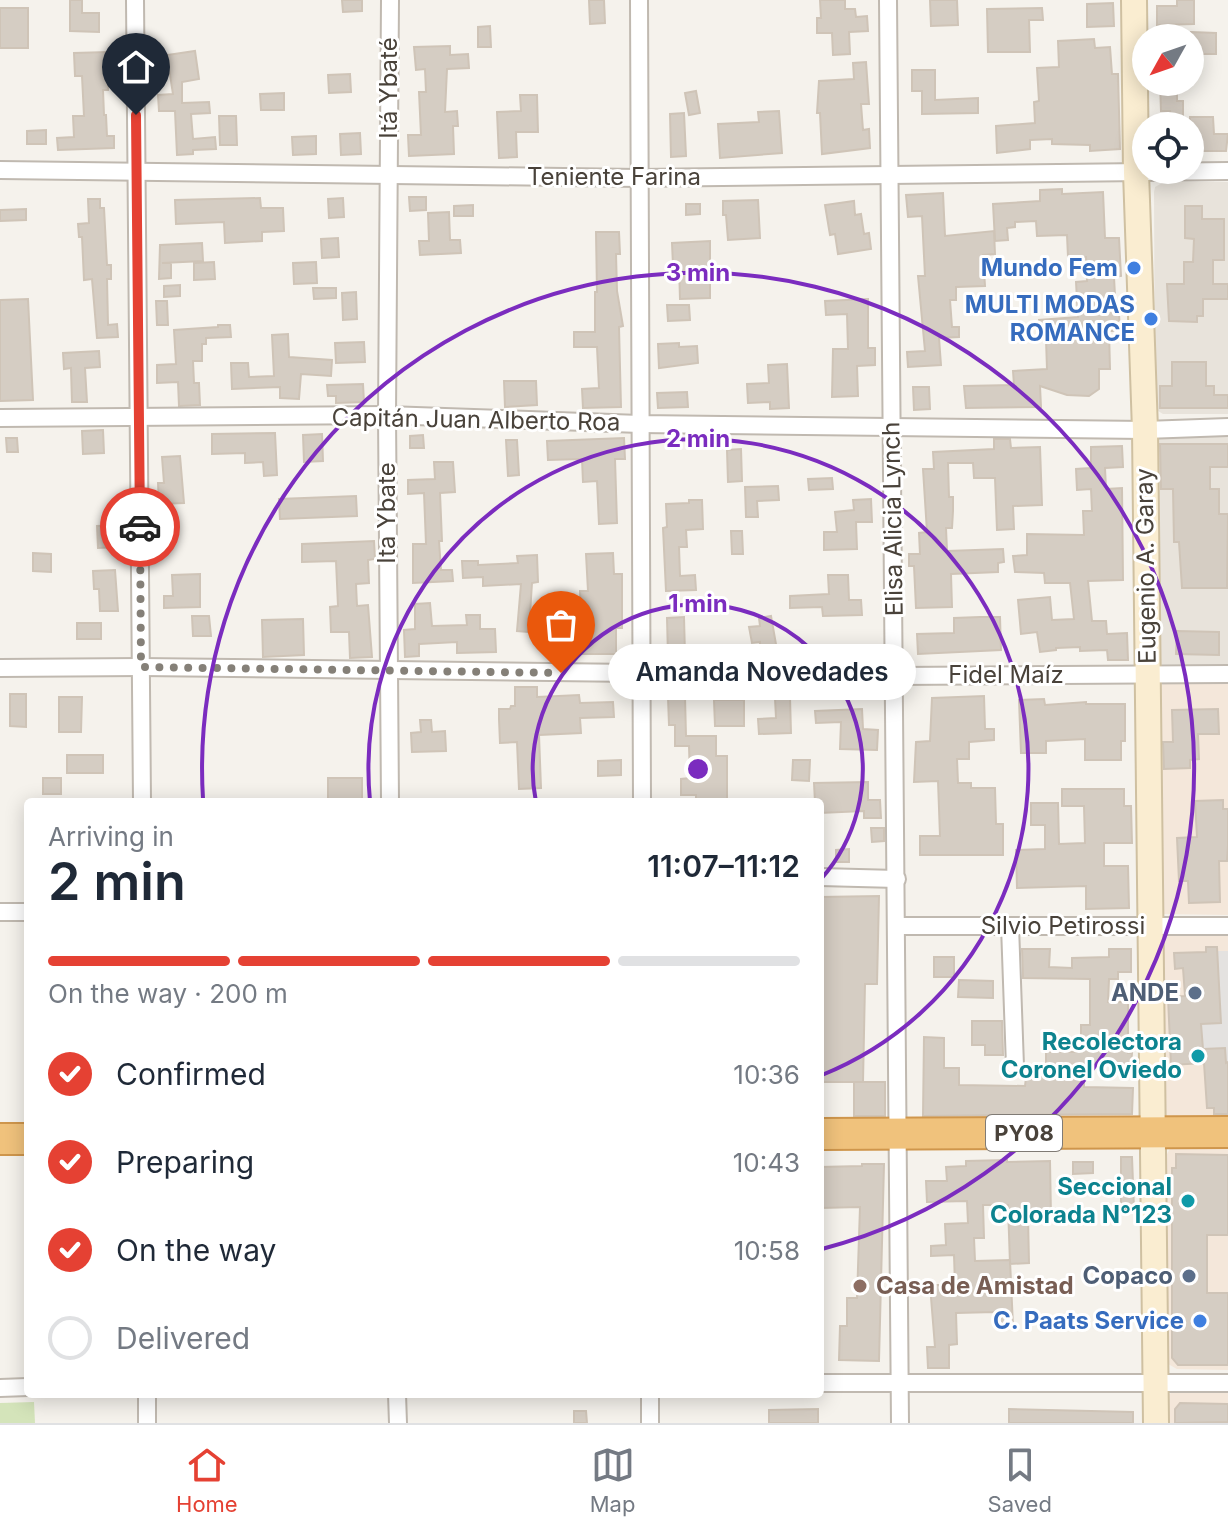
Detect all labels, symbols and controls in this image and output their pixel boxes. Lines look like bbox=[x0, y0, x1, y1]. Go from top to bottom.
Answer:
north arrow bbox=[1132, 24, 1204, 96]
map controls bbox=[1132, 24, 1204, 184]
pin bbox=[102, 33, 170, 115]
street label: Itá Ybaté bbox=[374, 37, 403, 139]
icon: home bbox=[114, 45, 158, 89]
button: locate bbox=[1132, 112, 1204, 184]
street label: Teniente Farina bbox=[527, 162, 701, 191]
place label: Mundo Fem bbox=[981, 253, 1118, 282]
text: 3 min bbox=[666, 258, 730, 287]
marker: Mundo Fem bbox=[1125, 259, 1143, 277]
place label: MULTI MODAS ROMANCE bbox=[965, 290, 1135, 347]
marker: MULTI MODAS ROMANCE bbox=[1142, 310, 1160, 328]
street label: Capitán Juan Alberto Roa bbox=[331, 402, 621, 437]
street label: Elisa Alicia Lynch bbox=[876, 422, 909, 616]
text: 2 min bbox=[666, 424, 730, 453]
street label: Ita Ybate bbox=[372, 462, 401, 564]
street label: Eugenio A. Garay bbox=[1129, 468, 1162, 664]
courier bbox=[100, 487, 180, 567]
icon: car bbox=[118, 505, 162, 549]
text: 1 min bbox=[668, 589, 728, 618]
pin bbox=[527, 591, 595, 673]
icon: bag bbox=[539, 603, 583, 647]
callout: Amanda Novedades bbox=[609, 645, 917, 701]
text: Amanda Novedades bbox=[635, 656, 889, 687]
street label: Fidel Maíz bbox=[948, 660, 1064, 689]
centre of rings bbox=[684, 755, 712, 783]
text: Arriving in bbox=[48, 821, 174, 852]
text: 11:07–11:12 bbox=[647, 848, 800, 884]
text: 2 min bbox=[48, 850, 186, 913]
street label: Silvio Petirossi bbox=[981, 911, 1145, 940]
text: On the way · 200 m bbox=[48, 978, 288, 1009]
place label: ANDE bbox=[1111, 978, 1179, 1007]
marker: ANDE bbox=[1186, 984, 1204, 1002]
place label: Recolectora Coronel Oviedo bbox=[1001, 1027, 1182, 1084]
marker: Recolectora Coronel Oviedo bbox=[1189, 1047, 1207, 1065]
icon: check bbox=[48, 1052, 92, 1096]
text: Confirmed bbox=[116, 1056, 266, 1092]
text: 10:36 bbox=[733, 1059, 800, 1090]
road number: PY08 bbox=[986, 1115, 1062, 1151]
icon: check bbox=[48, 1140, 92, 1184]
text: Preparing bbox=[116, 1144, 254, 1180]
text: 10:43 bbox=[733, 1147, 800, 1178]
place label: Seccional Colorada N°123 bbox=[990, 1172, 1172, 1229]
marker: Seccional Colorada N°123 bbox=[1179, 1192, 1197, 1210]
icon: check bbox=[48, 1228, 92, 1272]
text: On the way bbox=[116, 1232, 276, 1268]
text: 10:58 bbox=[734, 1235, 800, 1266]
place label: Copaco bbox=[1082, 1261, 1173, 1290]
marker: Copaco bbox=[1180, 1267, 1198, 1285]
place label: Casa de Amistad bbox=[876, 1271, 1074, 1300]
marker: Casa de Amistad bbox=[851, 1277, 869, 1295]
place label: C. Paats Service bbox=[993, 1306, 1184, 1335]
marker: C. Paats Service bbox=[1191, 1312, 1209, 1330]
text: Delivered bbox=[116, 1320, 250, 1356]
tab: Home bbox=[176, 1443, 238, 1517]
tab: Map bbox=[590, 1443, 635, 1517]
tab: Saved bbox=[988, 1443, 1052, 1517]

